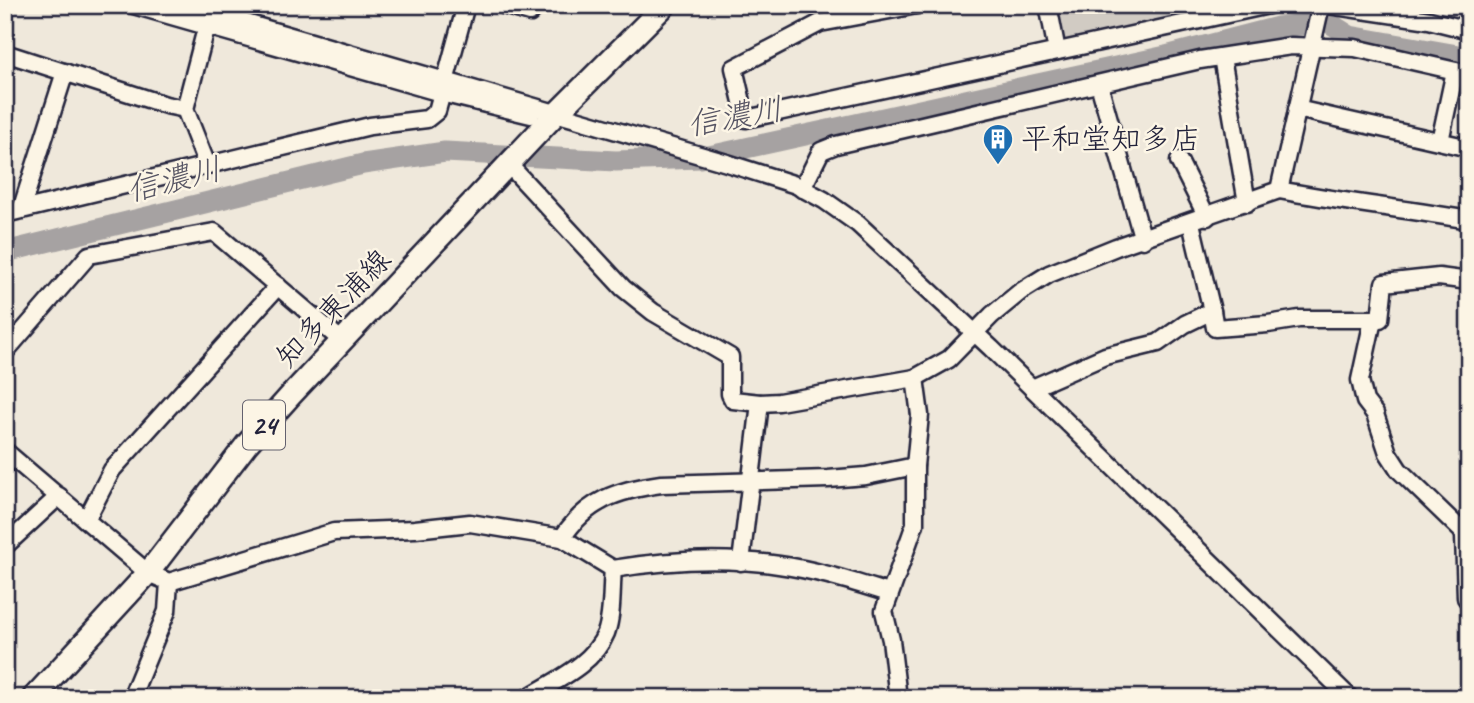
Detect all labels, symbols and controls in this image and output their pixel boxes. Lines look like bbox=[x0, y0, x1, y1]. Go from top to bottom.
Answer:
water label: 信濃川 bbox=[684, 88, 786, 145]
place label: 平和堂知多店 bbox=[1021, 120, 1201, 158]
building icon: 平和堂知多店 bbox=[981, 122, 1015, 166]
water label: 信濃川 bbox=[123, 148, 226, 211]
street label: 知多東浦線 bbox=[267, 241, 399, 375]
road number: 24 bbox=[243, 400, 285, 450]

